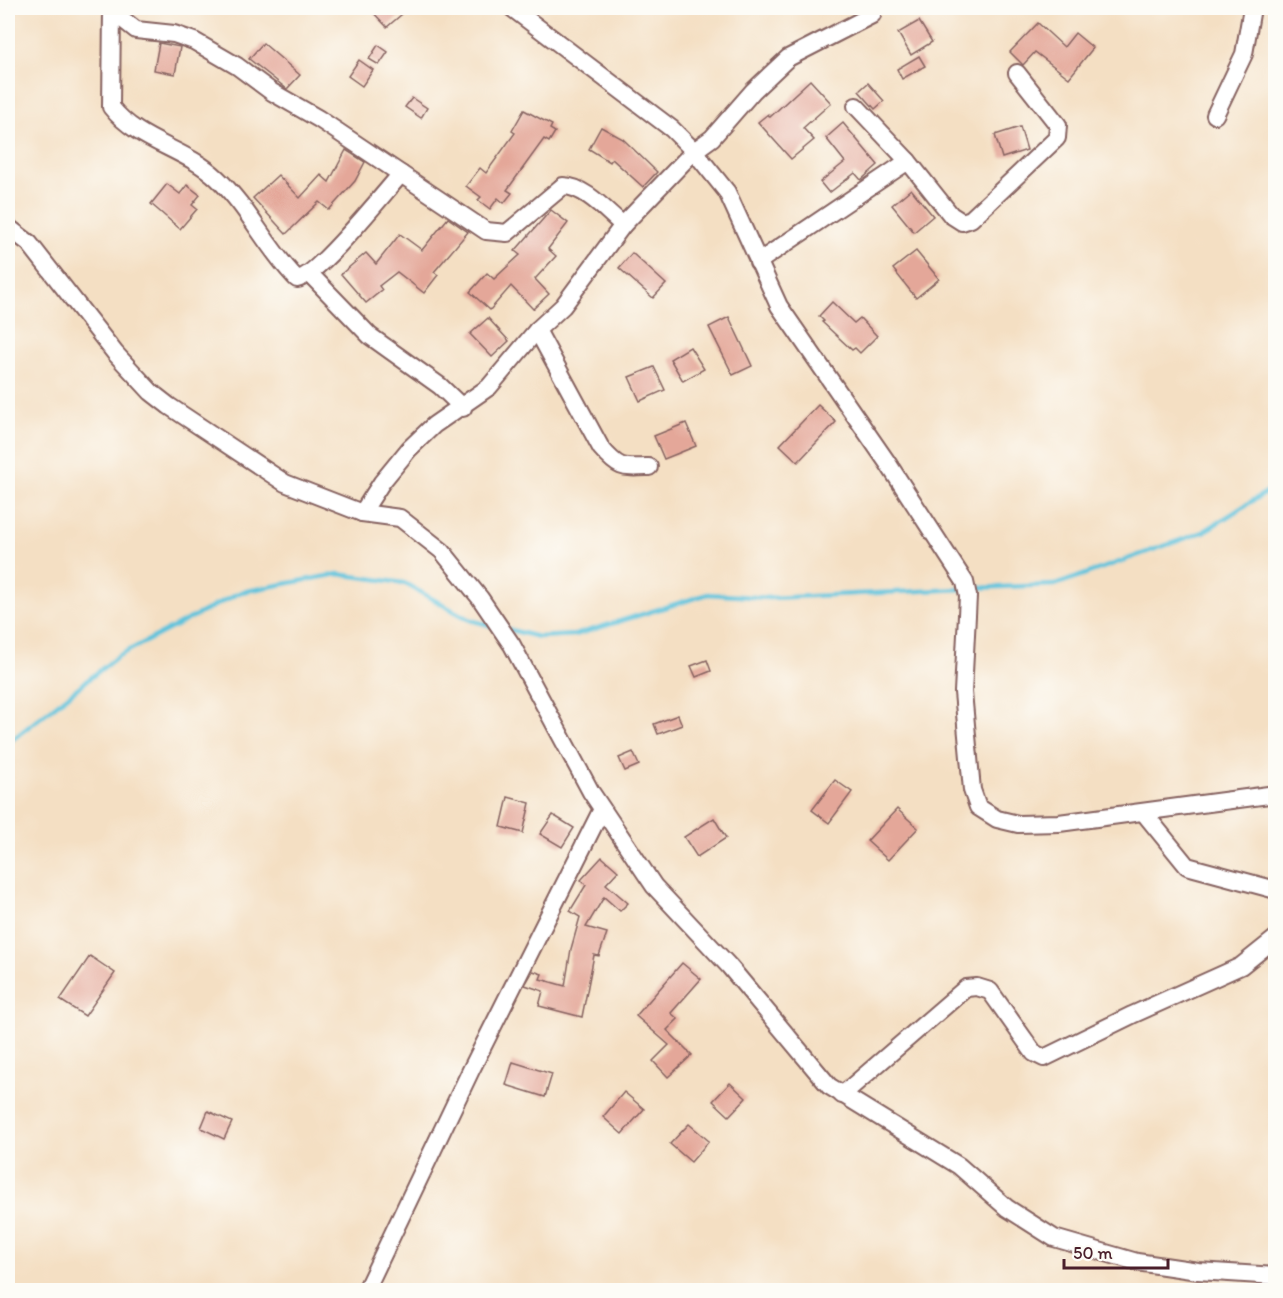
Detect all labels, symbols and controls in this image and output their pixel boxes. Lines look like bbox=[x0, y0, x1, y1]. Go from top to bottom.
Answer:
scale bar bbox=[1064, 1232, 1168, 1270]
text: 50 m bbox=[1073, 1242, 1113, 1264]

